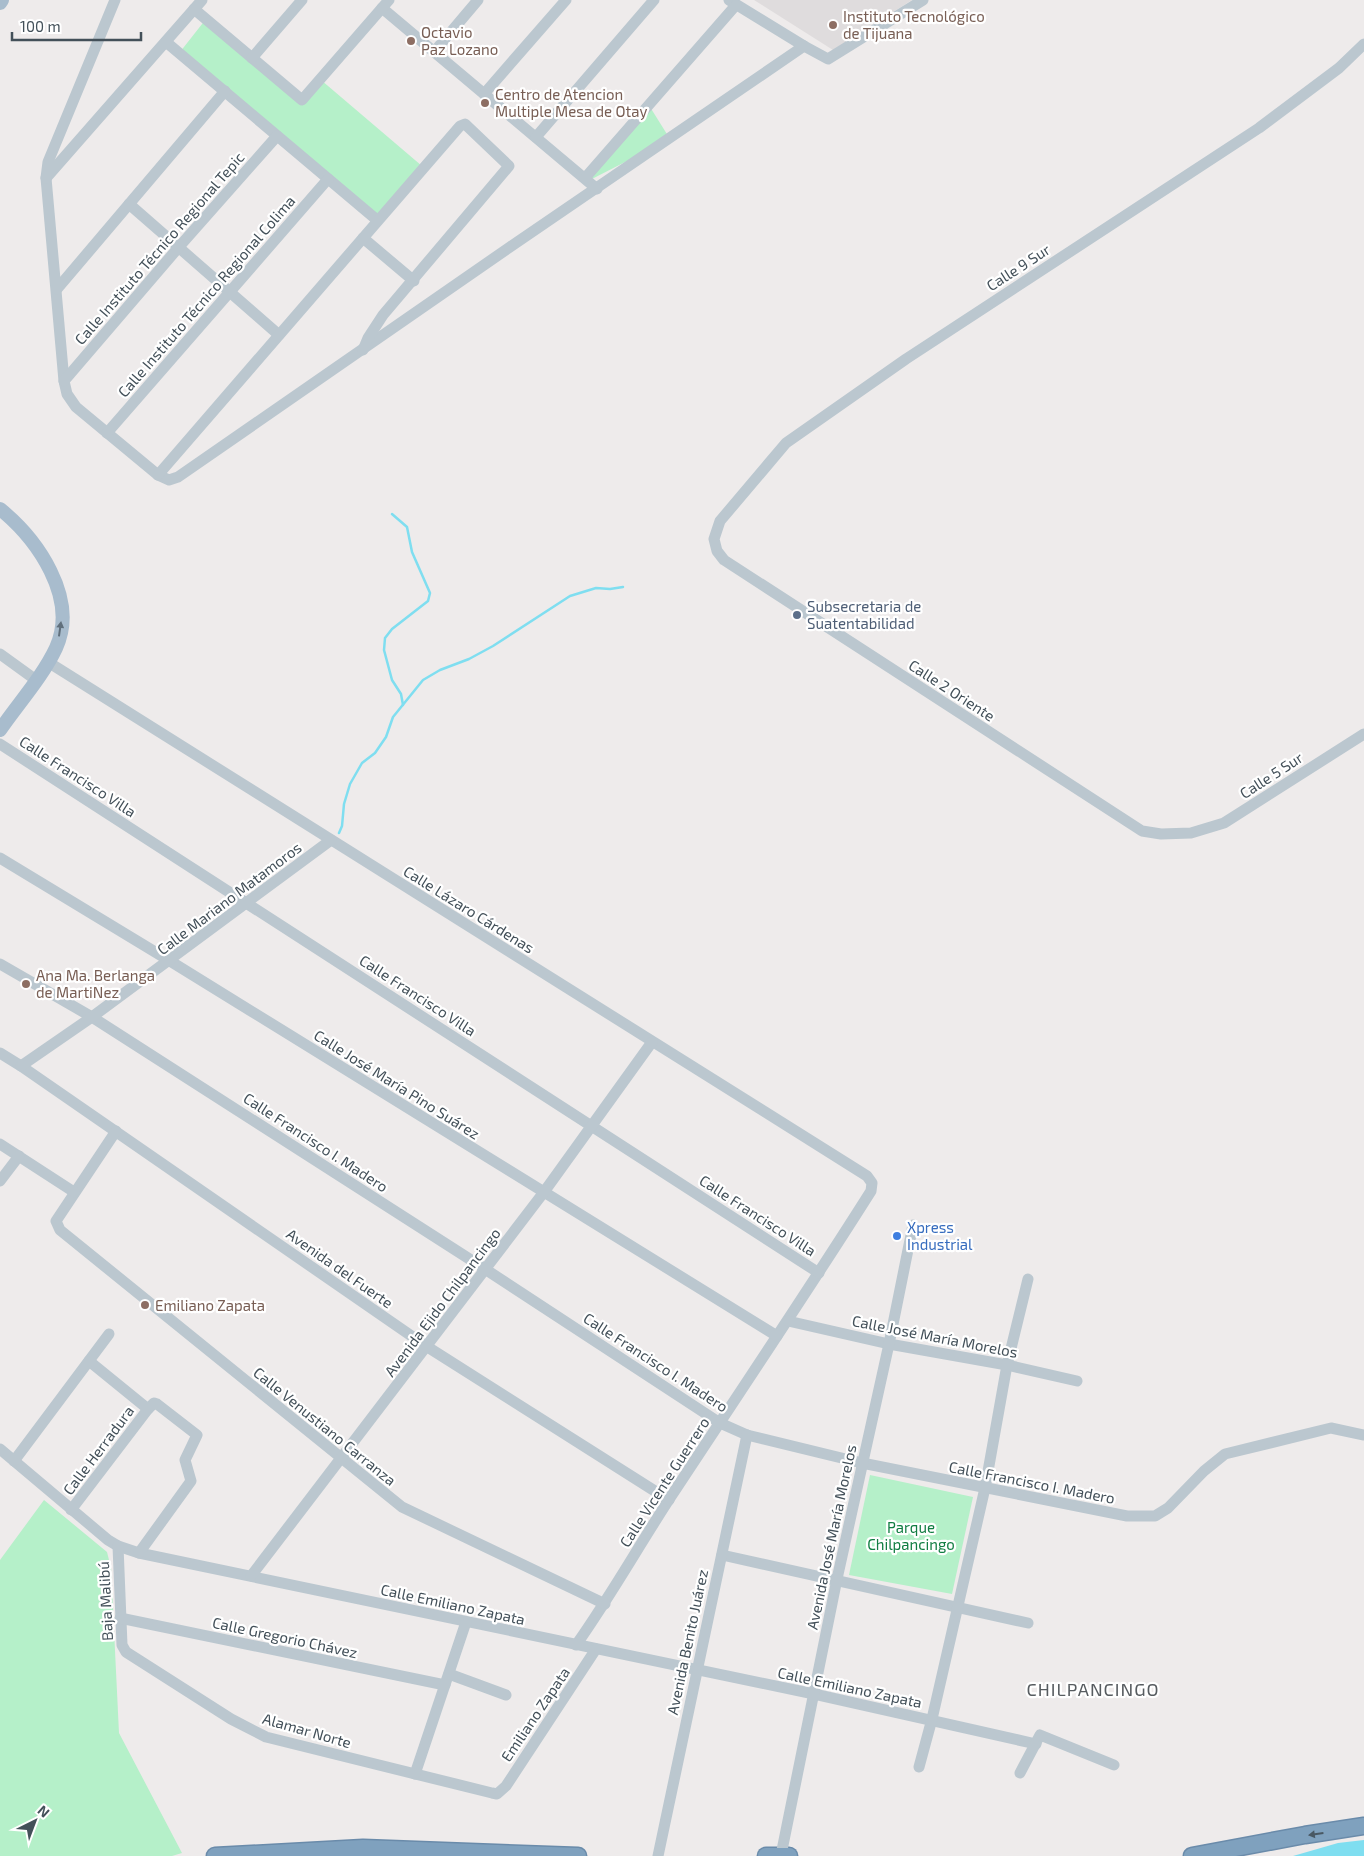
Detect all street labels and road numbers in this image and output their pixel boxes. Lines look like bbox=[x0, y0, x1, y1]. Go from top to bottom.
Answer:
street label: Calle Instituto Técnico Regional Tepic bbox=[71, 148, 247, 348]
street label: Calle Instituto Técnico Regional Colima bbox=[114, 192, 298, 400]
street label: Calle 9 Sur bbox=[983, 240, 1053, 294]
street label: Calle 2 Oriente bbox=[906, 655, 998, 725]
street label: Calle Francisco Villa bbox=[16, 732, 140, 820]
street label: Calle 5 Sur bbox=[1236, 748, 1306, 802]
street label: Calle Mariano Matamoros bbox=[153, 838, 305, 958]
street label: Calle Lázaro Cárdenas bbox=[400, 861, 538, 957]
street label: Calle Francisco Villa bbox=[356, 951, 480, 1039]
street label: Calle José María Pino Suárez bbox=[311, 1025, 483, 1143]
street label: Calle Francisco I. Madero bbox=[240, 1088, 392, 1196]
street label: Calle Francisco Villa bbox=[696, 1171, 820, 1259]
street label: Avenida Ejido Chilpancingo bbox=[380, 1224, 505, 1381]
street label: Avenida del Fuerte bbox=[283, 1225, 397, 1311]
street label: Calle Francisco I. Madero bbox=[580, 1308, 732, 1416]
street label: Calle José María Morelos bbox=[851, 1311, 1019, 1361]
street label: Calle Venustiano Carranza bbox=[250, 1363, 400, 1489]
street label: Calle Herradura bbox=[59, 1402, 137, 1498]
street label: Calle Vicente Guerrero bbox=[615, 1414, 713, 1550]
street label: Avenida José María Morelos bbox=[803, 1443, 859, 1631]
street label: Calle Francisco I. Madero bbox=[947, 1457, 1117, 1507]
street label: Baja Malibú bbox=[94, 1561, 117, 1641]
street label: Avenida Benito Juárez bbox=[663, 1568, 711, 1716]
street label: Calle Emiliano Zapata bbox=[379, 1580, 527, 1628]
street label: Calle Gregorio Chávez bbox=[211, 1613, 359, 1661]
street label: Emiliano Zapata bbox=[497, 1663, 573, 1765]
street label: Calle Emiliano Zapata bbox=[776, 1663, 924, 1711]
street label: Alamar Norte bbox=[261, 1709, 353, 1751]

